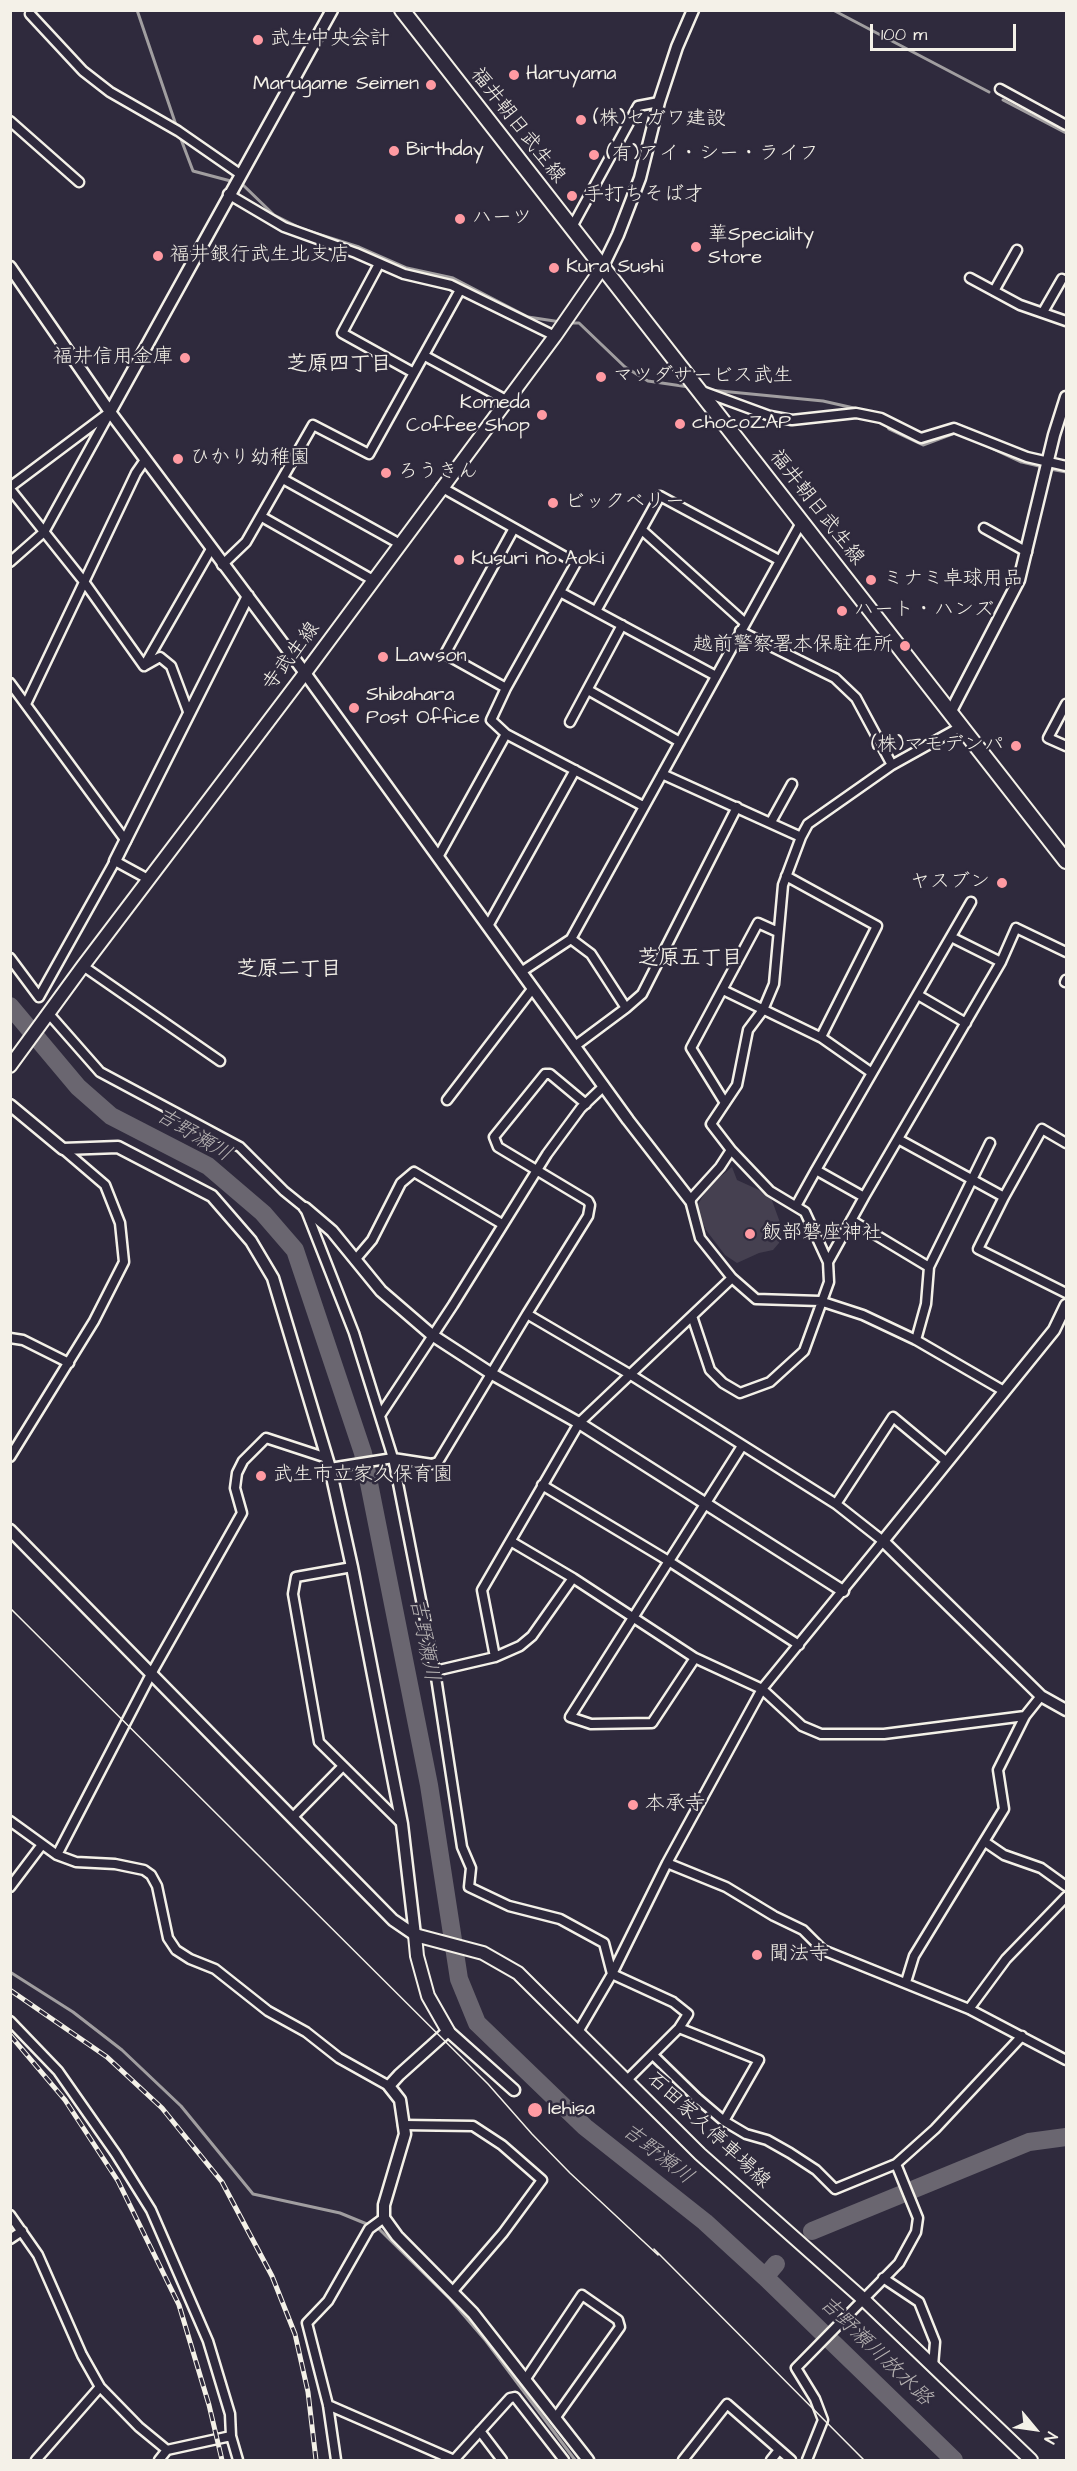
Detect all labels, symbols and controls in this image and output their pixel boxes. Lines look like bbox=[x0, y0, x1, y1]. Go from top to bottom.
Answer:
scale bar bbox=[873, 12, 1018, 50]
text: 100 m bbox=[881, 22, 927, 47]
place label: 武生中央会計 bbox=[270, 28, 390, 52]
marker: 武生中央会計 bbox=[251, 33, 265, 47]
street label: 福井朝日武生線 bbox=[464, 63, 570, 189]
place label: Haruyama bbox=[526, 63, 616, 87]
marker: Haruyama bbox=[507, 68, 521, 82]
place label: Marugame Seimen bbox=[253, 73, 419, 97]
marker: Marugame Seimen bbox=[424, 78, 438, 92]
place label: (株)セガワ建設 bbox=[593, 108, 726, 132]
marker: (株)セガワ建設 bbox=[574, 113, 588, 127]
place label: Birthday bbox=[406, 139, 484, 163]
place label: (有)アイ・シー・ライフ bbox=[606, 143, 819, 167]
marker: Birthday bbox=[387, 144, 401, 158]
marker: (有)アイ・シー・ライフ bbox=[587, 148, 601, 162]
place label: 手打ちそば才 bbox=[584, 184, 704, 208]
marker: 手打ちそば才 bbox=[565, 189, 579, 203]
place label: ハーツ bbox=[472, 207, 532, 231]
marker: ハーツ bbox=[453, 212, 467, 226]
place label: 華Speciality Store bbox=[708, 224, 814, 271]
marker: 華Speciality Store bbox=[689, 240, 703, 254]
place label: 福井銀行武生北支店 bbox=[170, 244, 350, 268]
marker: 福井銀行武生北支店 bbox=[151, 249, 165, 263]
place label: Kura Sushi bbox=[566, 256, 663, 280]
marker: Kura Sushi bbox=[547, 261, 561, 275]
place label: 福井信用金庫 bbox=[53, 346, 173, 370]
marker: 福井信用金庫 bbox=[178, 351, 192, 365]
district label: 芝原四丁目 bbox=[287, 353, 391, 379]
place label: マツダサービス武生 bbox=[613, 365, 793, 389]
marker: マツダサービス武生 bbox=[594, 370, 608, 384]
place label: Komeda Coffee Shop bbox=[406, 392, 530, 439]
marker: Komeda Coffee Shop bbox=[535, 408, 549, 422]
place label: chocoZAP bbox=[692, 412, 791, 436]
marker: chocoZAP bbox=[673, 417, 687, 431]
street label: 福井朝日武生線 bbox=[763, 445, 869, 571]
place label: ひかり幼稚園 bbox=[190, 447, 310, 471]
marker: ひかり幼稚園 bbox=[171, 452, 185, 466]
place label: ろうきん bbox=[398, 461, 478, 485]
marker: ろうきん bbox=[379, 466, 393, 480]
place label: ビックベリー bbox=[565, 491, 685, 515]
marker: ビックベリー bbox=[546, 496, 560, 510]
place label: Kusuri no Aoki bbox=[471, 548, 604, 572]
marker: Kusuri no Aoki bbox=[452, 553, 466, 567]
place label: ミナミ卓球用品 bbox=[883, 568, 1023, 592]
marker: ミナミ卓球用品 bbox=[864, 573, 878, 587]
place label: ハート・ハンズ bbox=[854, 599, 994, 623]
marker: ハート・ハンズ bbox=[835, 604, 849, 618]
street label: 寺武生線 bbox=[258, 618, 326, 696]
place label: 越前警察署本保駐在所 bbox=[693, 634, 893, 658]
marker: 越前警察署本保駐在所 bbox=[898, 639, 912, 653]
place label: Lawson bbox=[395, 645, 466, 669]
marker: Lawson bbox=[376, 650, 390, 664]
place label: Shibahara Post Office bbox=[366, 684, 480, 731]
marker: Shibahara Post Office bbox=[347, 701, 361, 715]
place label: (株)マモデンパ bbox=[871, 734, 1004, 758]
marker: (株)マモデンパ bbox=[1009, 739, 1023, 753]
place label: ヤスブン bbox=[910, 871, 990, 895]
marker: ヤスブン bbox=[995, 876, 1009, 890]
district label: 芝原五丁目 bbox=[638, 947, 742, 973]
district label: 芝原二丁目 bbox=[237, 958, 341, 984]
water label: 吉野瀬川 bbox=[151, 1104, 235, 1168]
place label: 飯部磐座神社 bbox=[762, 1222, 882, 1246]
marker: 飯部磐座神社 bbox=[743, 1227, 757, 1241]
place label: 武生市立家久保育園 bbox=[273, 1464, 453, 1488]
marker: 武生市立家久保育園 bbox=[254, 1469, 268, 1483]
water label: 吉野瀬川 bbox=[403, 1596, 443, 1684]
place label: 本承寺 bbox=[645, 1793, 705, 1817]
marker: 本承寺 bbox=[626, 1798, 640, 1812]
place label: 聞法寺 bbox=[769, 1943, 829, 1967]
marker: 聞法寺 bbox=[750, 1948, 764, 1962]
street label: 石田家久停車場線 bbox=[641, 2068, 775, 2194]
place label: Iehisa bbox=[548, 2098, 595, 2122]
marker: Iehisa bbox=[526, 2101, 544, 2119]
water label: 吉野瀬川 bbox=[616, 2119, 698, 2191]
water label: 吉野瀬川放水路 bbox=[813, 2292, 937, 2412]
north arrow bbox=[1005, 2399, 1065, 2459]
text: N bbox=[1039, 2428, 1063, 2447]

